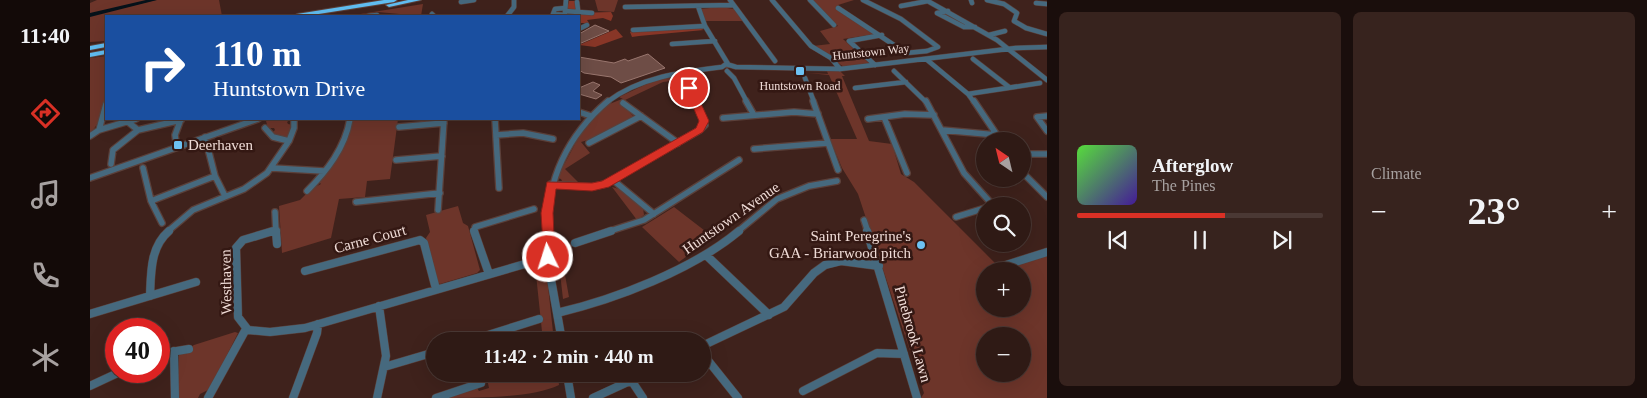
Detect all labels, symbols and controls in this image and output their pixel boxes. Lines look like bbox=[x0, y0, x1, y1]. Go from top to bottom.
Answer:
text: 11:40 bbox=[20, 23, 70, 48]
icon: right bbox=[130, 35, 195, 100]
text: 110 m bbox=[213, 35, 301, 74]
street label: Huntstown Way bbox=[832, 41, 910, 63]
marker: Huntstown Road bbox=[794, 65, 806, 77]
pin bbox=[668, 67, 710, 109]
icon: arrive bbox=[675, 74, 703, 102]
text: Huntstown Drive bbox=[213, 76, 365, 101]
place label: Huntstown Road bbox=[760, 79, 841, 93]
icon: directions bbox=[28, 96, 63, 131]
north arrow bbox=[976, 132, 1031, 188]
map controls bbox=[976, 132, 1031, 382]
place label: Deerhaven bbox=[188, 137, 253, 153]
marker: Deerhaven bbox=[172, 139, 184, 151]
text: Afterglow bbox=[1152, 155, 1233, 176]
text: Climate bbox=[1371, 165, 1422, 182]
icon: music bbox=[28, 177, 63, 212]
text: The Pines bbox=[1152, 177, 1216, 194]
street label: Huntstown Avenue bbox=[680, 178, 783, 257]
text: 23° bbox=[1467, 190, 1521, 232]
text: − bbox=[1371, 196, 1387, 227]
text: + bbox=[1601, 196, 1617, 227]
button: search bbox=[976, 197, 1031, 252]
street label: Carne Court bbox=[332, 222, 408, 256]
icon: previous bbox=[1104, 226, 1132, 254]
icon: pause bbox=[1186, 226, 1214, 254]
icon: next bbox=[1268, 226, 1296, 254]
place label: Saint Peregrine's GAA - Briarwood pitch bbox=[769, 228, 911, 261]
position arrow bbox=[521, 230, 573, 282]
marker: Saint Peregrine's GAA - Briarwood pitch bbox=[915, 239, 927, 251]
street label: Westhaven bbox=[217, 249, 235, 315]
icon: phone bbox=[28, 258, 63, 293]
button: + bbox=[976, 262, 1031, 317]
street label: Pinebrook Lawn bbox=[892, 284, 935, 385]
speed limit sign: 40 bbox=[105, 318, 170, 383]
button: − bbox=[976, 327, 1031, 382]
icon: climate bbox=[28, 340, 63, 375]
text: 11:42 · 2 min · 440 m bbox=[484, 346, 653, 367]

